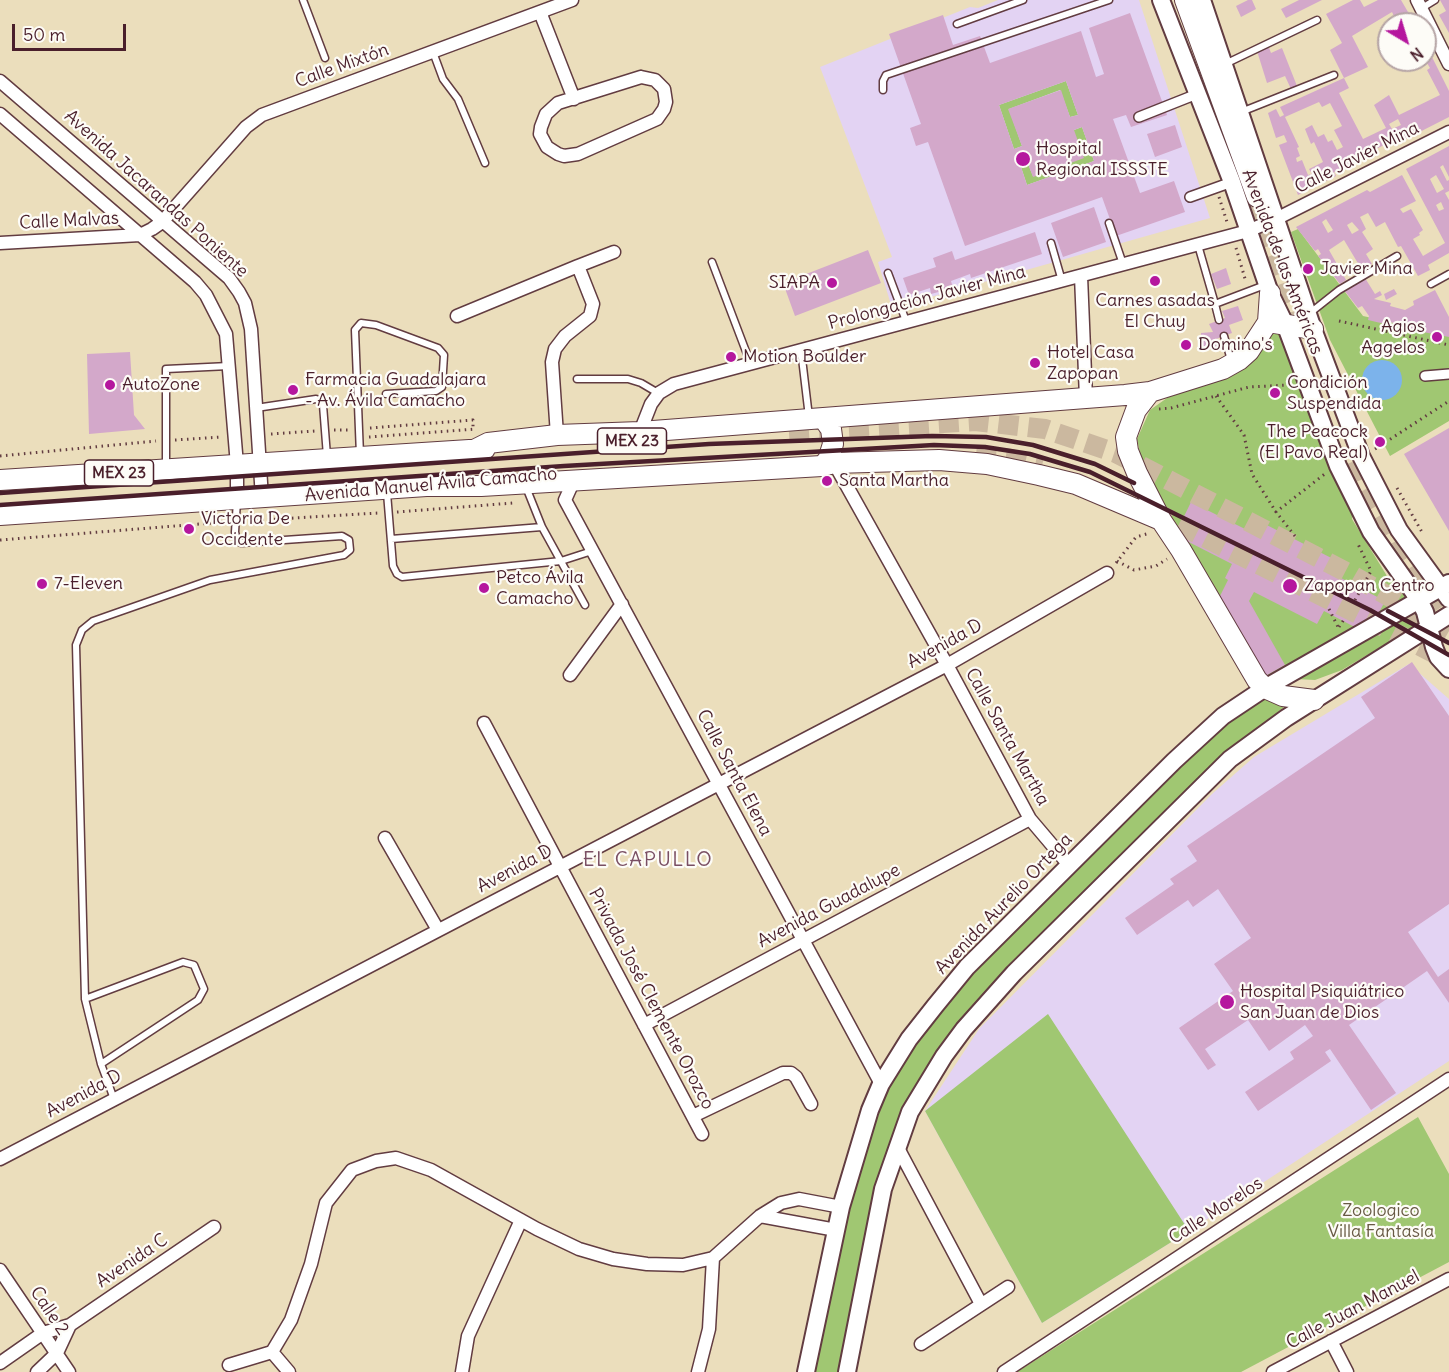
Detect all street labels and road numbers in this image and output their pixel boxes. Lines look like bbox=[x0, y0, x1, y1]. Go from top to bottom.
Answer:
street label: Calle Mixtón bbox=[292, 39, 392, 93]
street label: Avenida Jacarandas Poniente bbox=[60, 106, 252, 282]
street label: Calle Javier Mina bbox=[1291, 117, 1423, 199]
street label: Avenida de las Américas bbox=[1237, 166, 1327, 358]
street label: Calle Malvas bbox=[19, 208, 119, 234]
street label: Prolongación Javier Mina bbox=[826, 261, 1028, 335]
road number: MEX 23 bbox=[598, 428, 666, 454]
road number: MEX 23 bbox=[84, 460, 154, 486]
street label: Avenida Manuel Ávila Camacho bbox=[304, 463, 558, 507]
street label: Avenida D bbox=[904, 615, 986, 673]
street label: Calle Santa Martha bbox=[960, 664, 1054, 810]
street label: Calle Santa Elena bbox=[692, 706, 776, 840]
street label: Avenida Aurelio Ortega bbox=[931, 829, 1077, 979]
street label: Avenida D bbox=[474, 840, 556, 898]
street label: Avenida Guadalupe bbox=[754, 859, 904, 953]
street label: Privada José Clemente Orozco bbox=[583, 885, 719, 1113]
street label: Avenida D bbox=[43, 1065, 125, 1123]
street label: Calle Morelos bbox=[1165, 1173, 1267, 1249]
street label: Avenida C bbox=[92, 1229, 172, 1293]
street label: Calle Juan Manuel bbox=[1283, 1266, 1423, 1354]
street label: Calle 2 bbox=[25, 1283, 73, 1339]

